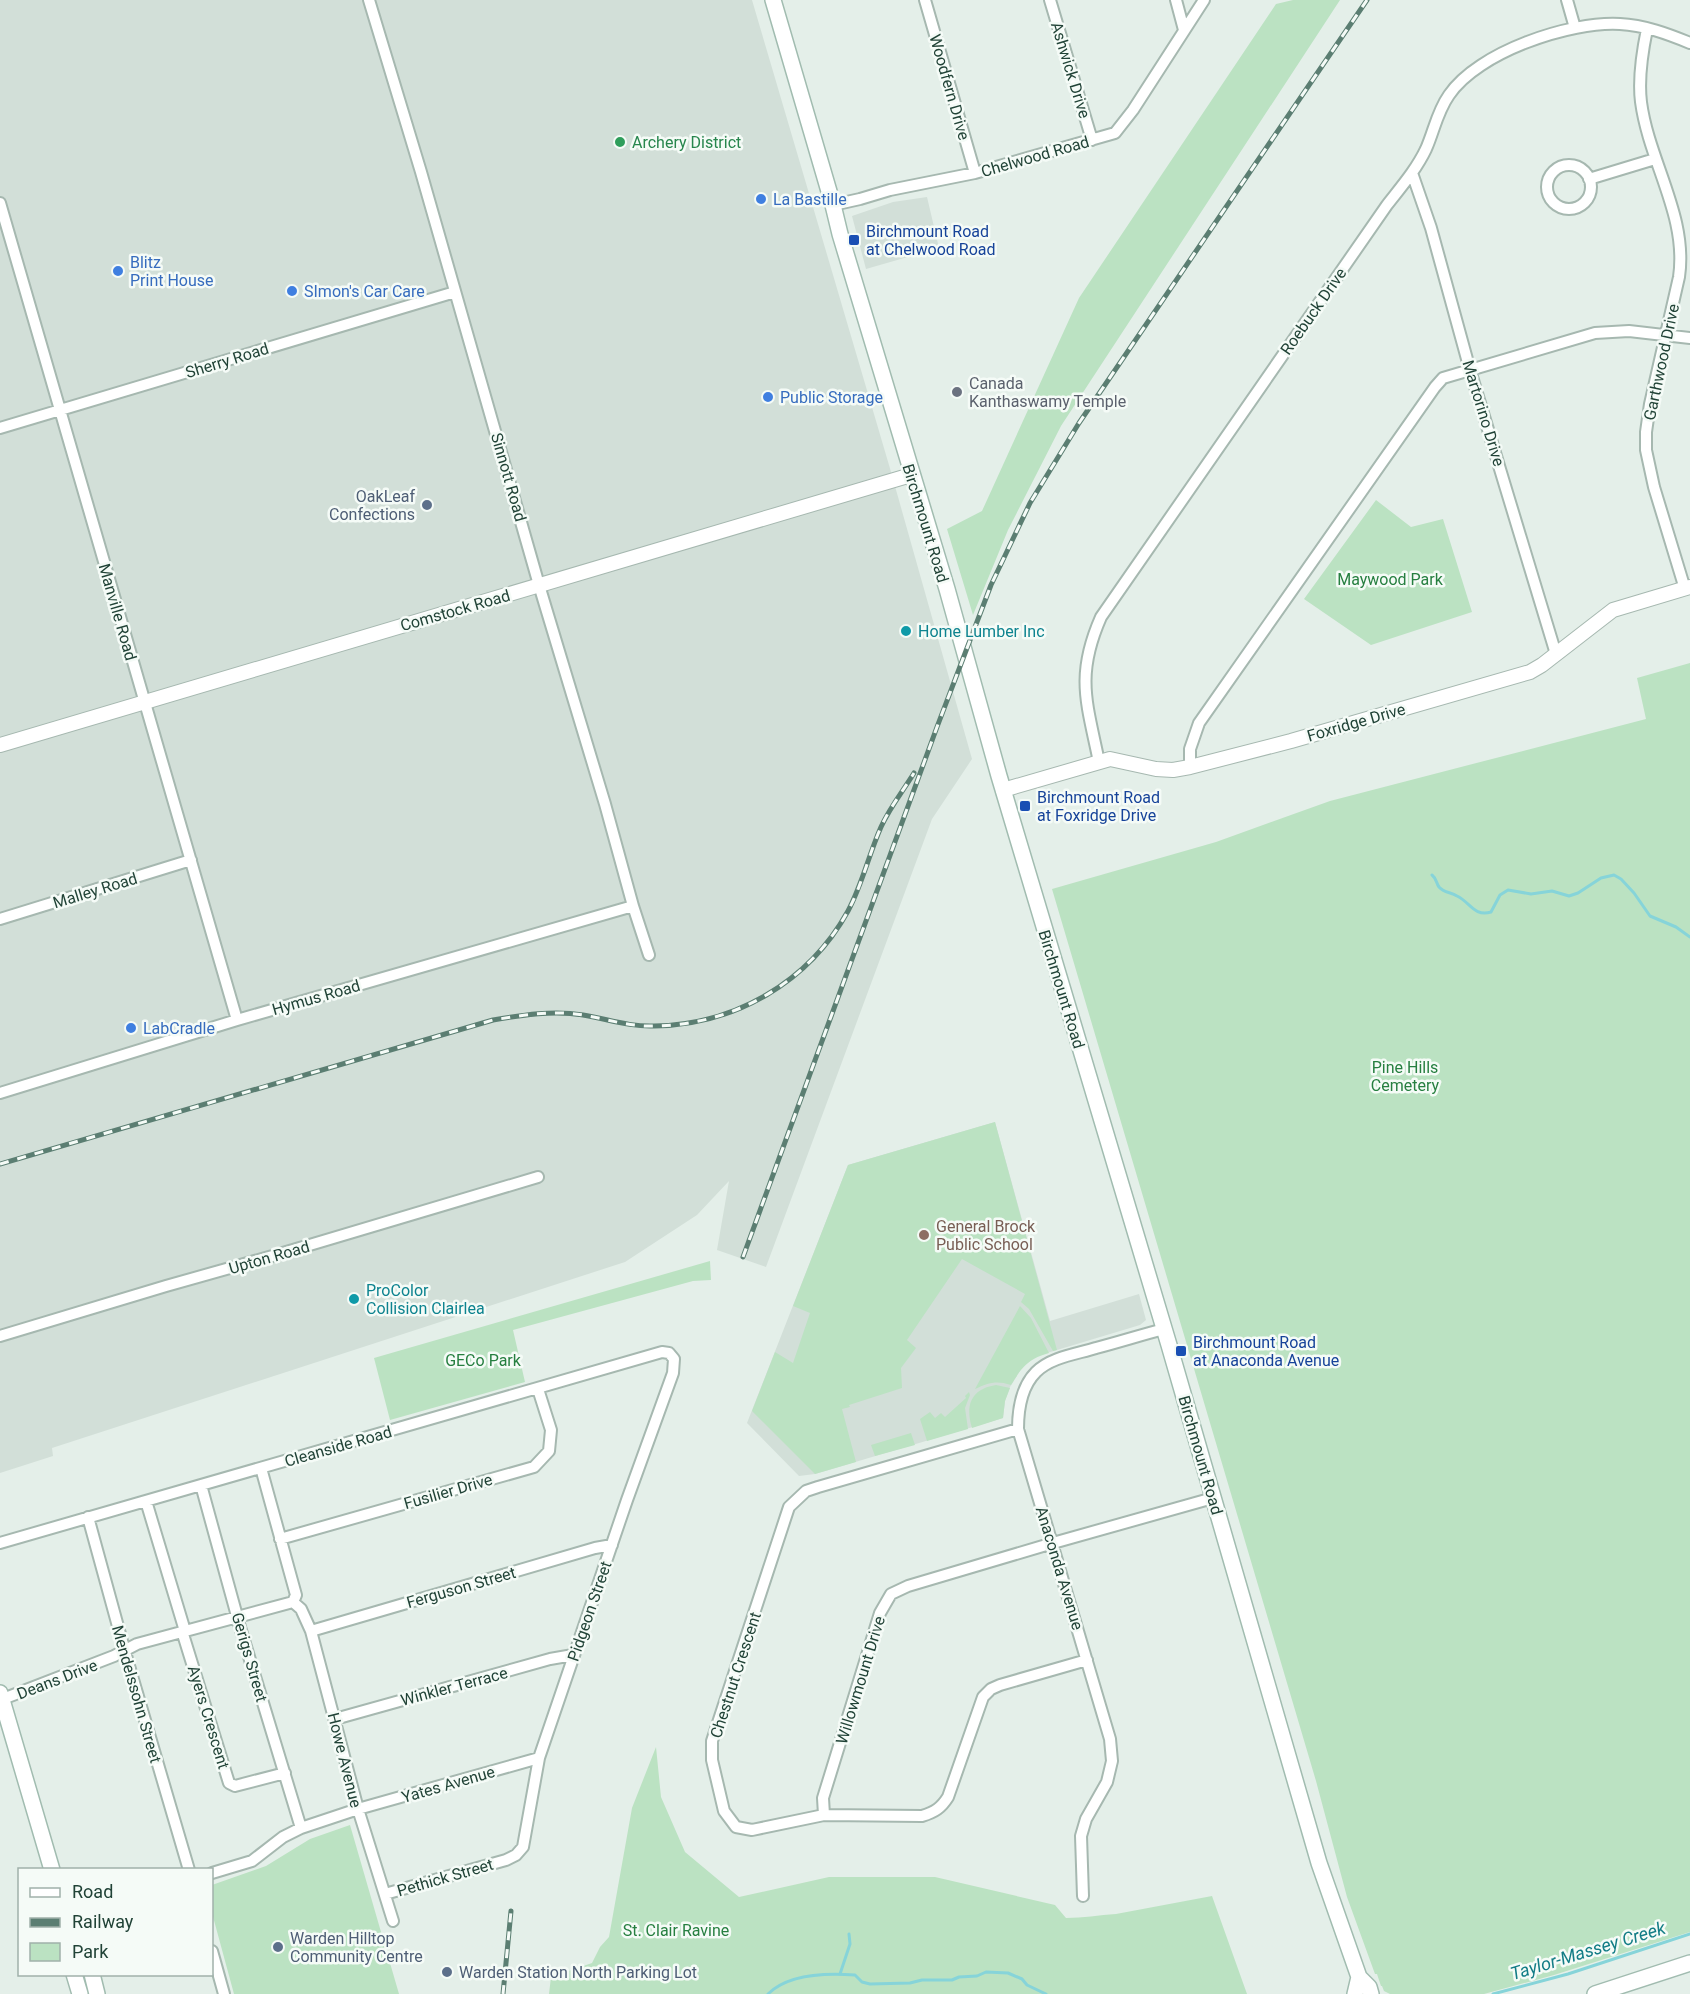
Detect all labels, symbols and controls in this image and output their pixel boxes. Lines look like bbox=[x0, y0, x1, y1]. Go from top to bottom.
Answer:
street label: Ashwick Drive bbox=[1047, 20, 1094, 121]
street label: Woodfern Drive bbox=[925, 32, 974, 142]
street label: Chelwood Road bbox=[979, 132, 1091, 181]
place label: Archery District bbox=[632, 133, 741, 152]
marker: Archery District bbox=[613, 135, 627, 149]
place label: La Bastille bbox=[773, 190, 847, 209]
marker: La Bastille bbox=[754, 192, 768, 206]
place label: Birchmount Road at Chelwood Road bbox=[866, 222, 995, 259]
marker: Birchmount Road at Chelwood Road bbox=[847, 233, 861, 247]
place label: Blitz Print House bbox=[130, 253, 214, 290]
marker: Blitz Print House bbox=[111, 264, 125, 278]
street label: Roebuck Drive bbox=[1276, 264, 1350, 358]
place label: SImon's Car Care bbox=[304, 282, 425, 301]
marker: SImon's Car Care bbox=[285, 284, 299, 298]
street label: Garthwood Drive bbox=[1640, 302, 1683, 422]
street label: Sherry Road bbox=[183, 339, 271, 382]
street label: Martorino Drive bbox=[1458, 358, 1509, 468]
place label: Canada Kanthaswamy Temple bbox=[969, 374, 1126, 411]
marker: Canada Kanthaswamy Temple bbox=[950, 385, 964, 399]
place label: Public Storage bbox=[780, 388, 883, 407]
marker: Public Storage bbox=[761, 390, 775, 404]
street label: Sinnott Road bbox=[487, 431, 530, 524]
street label: Birchmount Road bbox=[898, 462, 953, 585]
place label: OakLeaf Confections bbox=[329, 487, 415, 524]
marker: OakLeaf Confections bbox=[420, 498, 434, 512]
street label: Manville Road bbox=[95, 561, 140, 663]
park label: Maywood Park bbox=[1337, 570, 1444, 589]
street label: Comstock Road bbox=[398, 586, 512, 635]
place label: Home Lumber Inc bbox=[918, 622, 1045, 641]
marker: Home Lumber Inc bbox=[899, 624, 913, 638]
street label: Foxridge Drive bbox=[1305, 699, 1407, 746]
place label: Birchmount Road at Foxridge Drive bbox=[1037, 788, 1160, 825]
marker: Birchmount Road at Foxridge Drive bbox=[1018, 799, 1032, 813]
street label: Malley Road bbox=[51, 869, 140, 912]
street label: Birchmount Road bbox=[1034, 928, 1089, 1051]
street label: Hymus Road bbox=[270, 976, 362, 1019]
place label: LabCradle bbox=[143, 1019, 215, 1038]
marker: LabCradle bbox=[124, 1021, 138, 1035]
park label: Pine Hills Cemetery bbox=[1371, 1058, 1440, 1095]
place label: General Brock Public School bbox=[936, 1217, 1036, 1254]
marker: General Brock Public School bbox=[917, 1228, 931, 1242]
street label: Upton Road bbox=[227, 1237, 312, 1278]
place label: ProColor Collision Clairlea bbox=[366, 1281, 485, 1318]
marker: ProColor Collision Clairlea bbox=[347, 1292, 361, 1306]
place label: Birchmount Road at Anaconda Avenue bbox=[1193, 1333, 1339, 1370]
marker: Birchmount Road at Anaconda Avenue bbox=[1174, 1344, 1188, 1358]
park label: GECo Park bbox=[445, 1351, 522, 1370]
street label: Birchmount Road bbox=[1174, 1393, 1227, 1517]
street label: Cleanside Road bbox=[282, 1422, 394, 1471]
street label: Fusilier Drive bbox=[402, 1470, 495, 1513]
street label: Anaconda Avenue bbox=[1032, 1504, 1087, 1632]
street label: Pidgeon Street bbox=[563, 1559, 615, 1664]
street label: Ferguson Street bbox=[404, 1563, 518, 1612]
street label: Gerigs Street bbox=[228, 1610, 271, 1704]
street label: Chestnut Crescent bbox=[706, 1610, 765, 1741]
street label: Willowmount Drive bbox=[832, 1614, 889, 1747]
street label: Mendelssohn Street bbox=[108, 1623, 165, 1765]
street label: Deans Drive bbox=[14, 1655, 100, 1704]
street label: Ayers Crescent bbox=[184, 1663, 233, 1771]
street label: Winkler Terrace bbox=[399, 1663, 510, 1710]
street label: Howe Avenue bbox=[324, 1711, 366, 1810]
street label: Yates Avenue bbox=[399, 1762, 497, 1807]
street label: Pethick Street bbox=[395, 1855, 495, 1900]
legend bbox=[18, 1868, 213, 1976]
text: Road bbox=[72, 1881, 113, 1902]
text: Railway bbox=[72, 1911, 134, 1932]
water label: Taylor-Massey Creek bbox=[1508, 1917, 1669, 1984]
park label: St. Clair Ravine bbox=[623, 1921, 729, 1940]
place label: Warden Hilltop Community Centre bbox=[290, 1929, 423, 1966]
marker: Warden Hilltop Community Centre bbox=[271, 1940, 285, 1954]
text: Park bbox=[72, 1941, 109, 1962]
place label: Warden Station North Parking Lot bbox=[459, 1963, 697, 1982]
marker: Warden Station North Parking Lot bbox=[440, 1965, 454, 1979]

